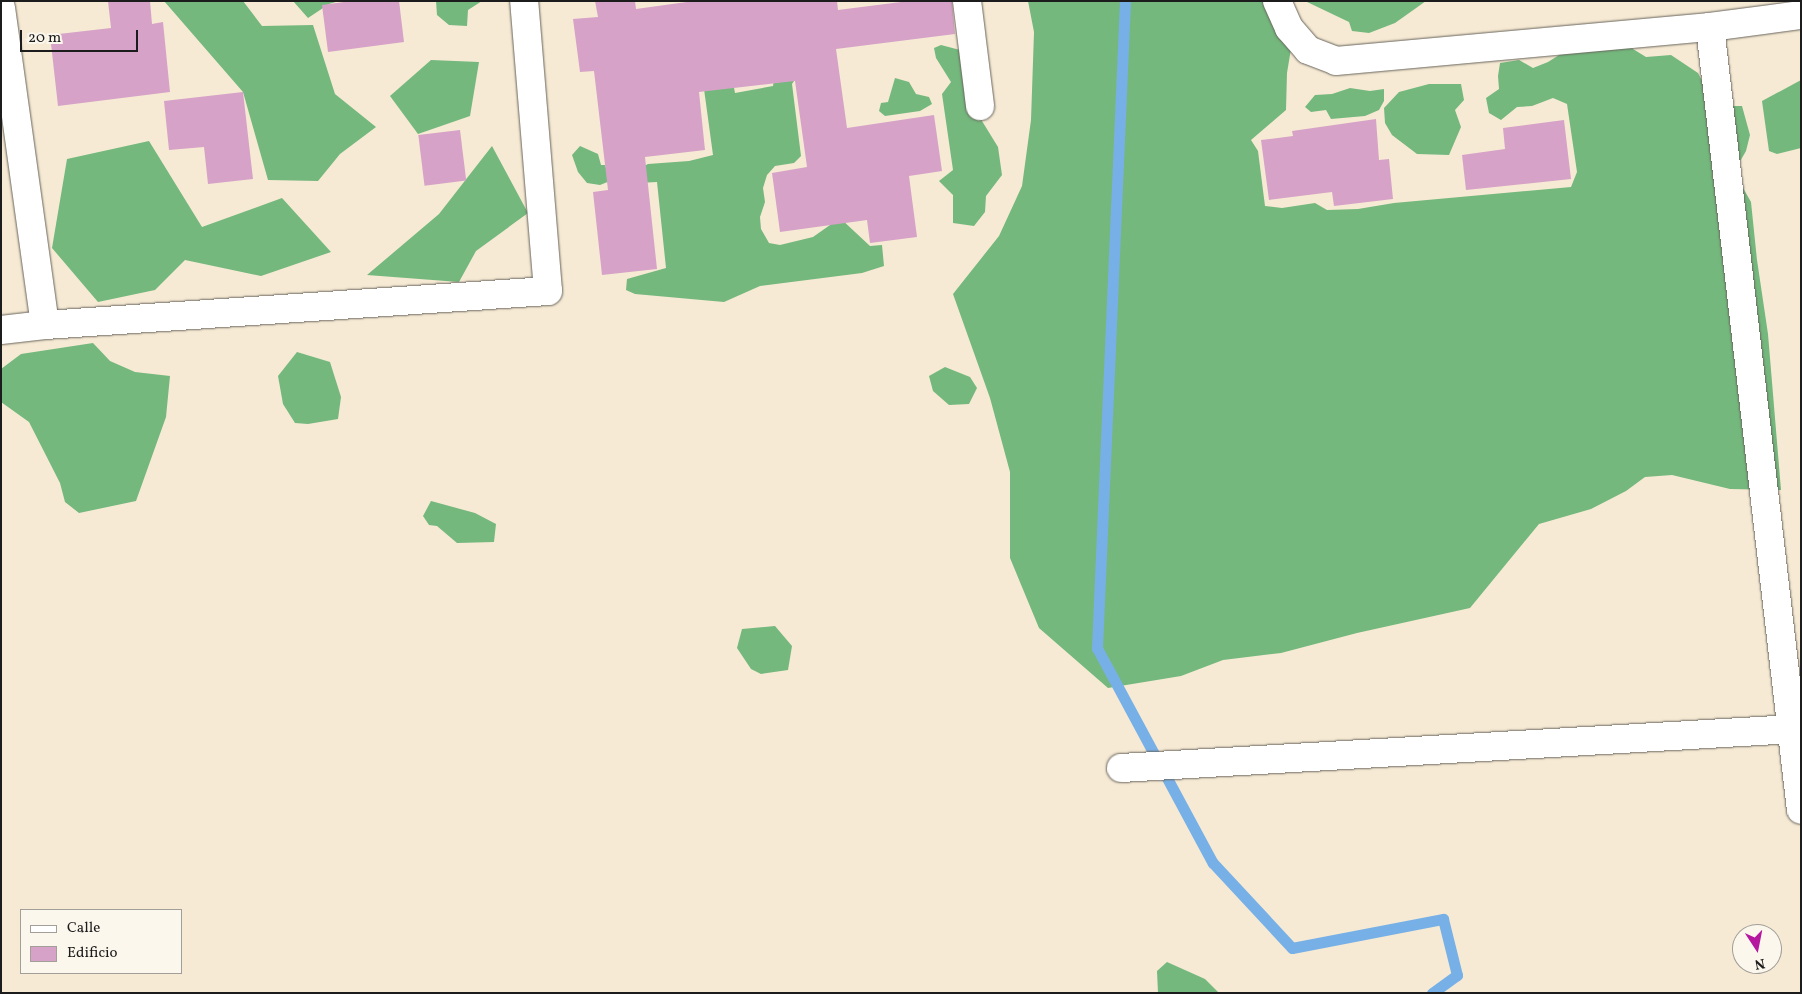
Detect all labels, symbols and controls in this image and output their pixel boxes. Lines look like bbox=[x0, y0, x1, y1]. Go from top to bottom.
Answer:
scale bar bbox=[22, 20, 140, 52]
text: 20 m bbox=[28, 28, 61, 49]
legend bbox=[20, 909, 182, 974]
text: Calle bbox=[67, 918, 100, 939]
north arrow bbox=[1732, 924, 1782, 974]
text: Edificio bbox=[67, 943, 118, 964]
text: N bbox=[1753, 953, 1767, 974]

